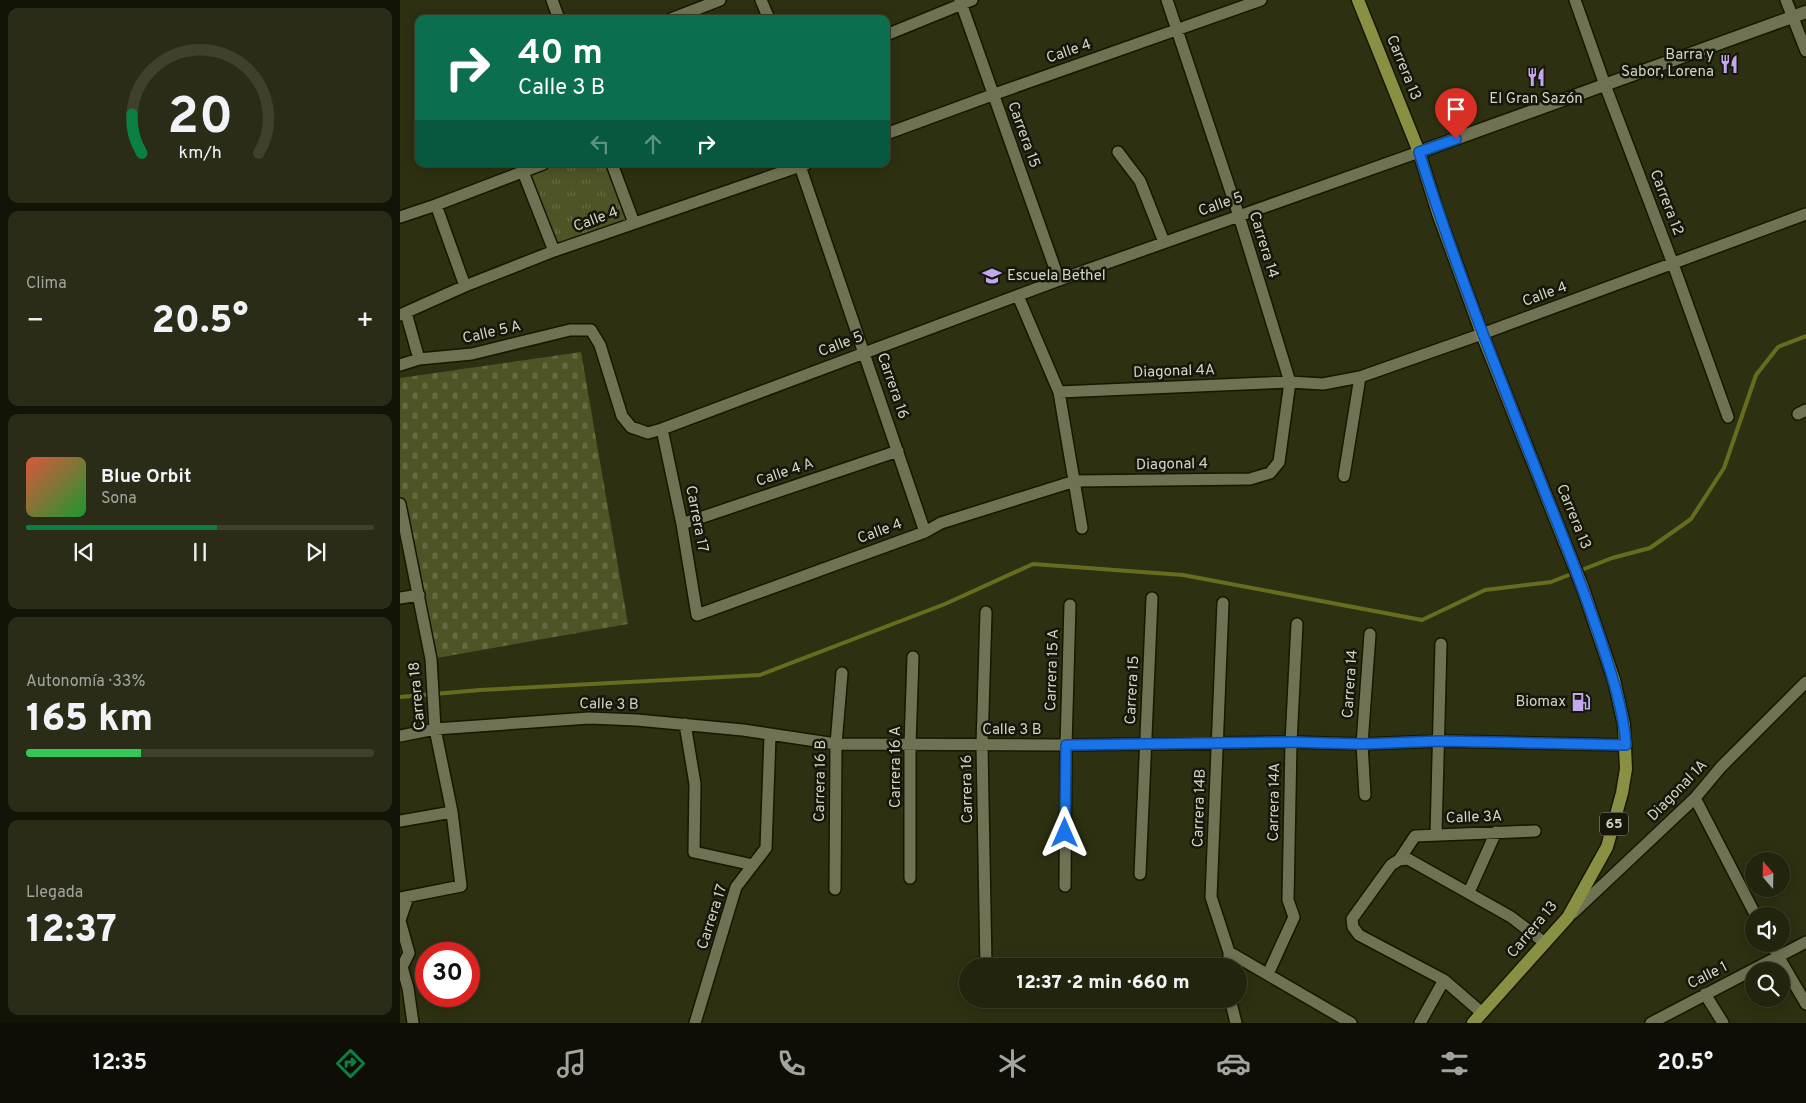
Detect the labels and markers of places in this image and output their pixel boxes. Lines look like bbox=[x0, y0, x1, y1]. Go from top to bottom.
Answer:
place label: Barra y Sabor, Lorena bbox=[1621, 46, 1714, 82]
restaurant icon: Barra y Sabor, Lorena bbox=[1718, 53, 1740, 75]
restaurant icon: El Gran Sazón bbox=[1525, 66, 1547, 88]
pin bbox=[1435, 88, 1477, 139]
place label: El Gran Sazón bbox=[1489, 90, 1583, 109]
school or university icon: Escuela Bethel bbox=[981, 265, 1003, 287]
place label: Escuela Bethel bbox=[1007, 267, 1106, 286]
fuel station icon: Biomax bbox=[1570, 691, 1592, 713]
place label: Biomax bbox=[1515, 693, 1566, 712]

